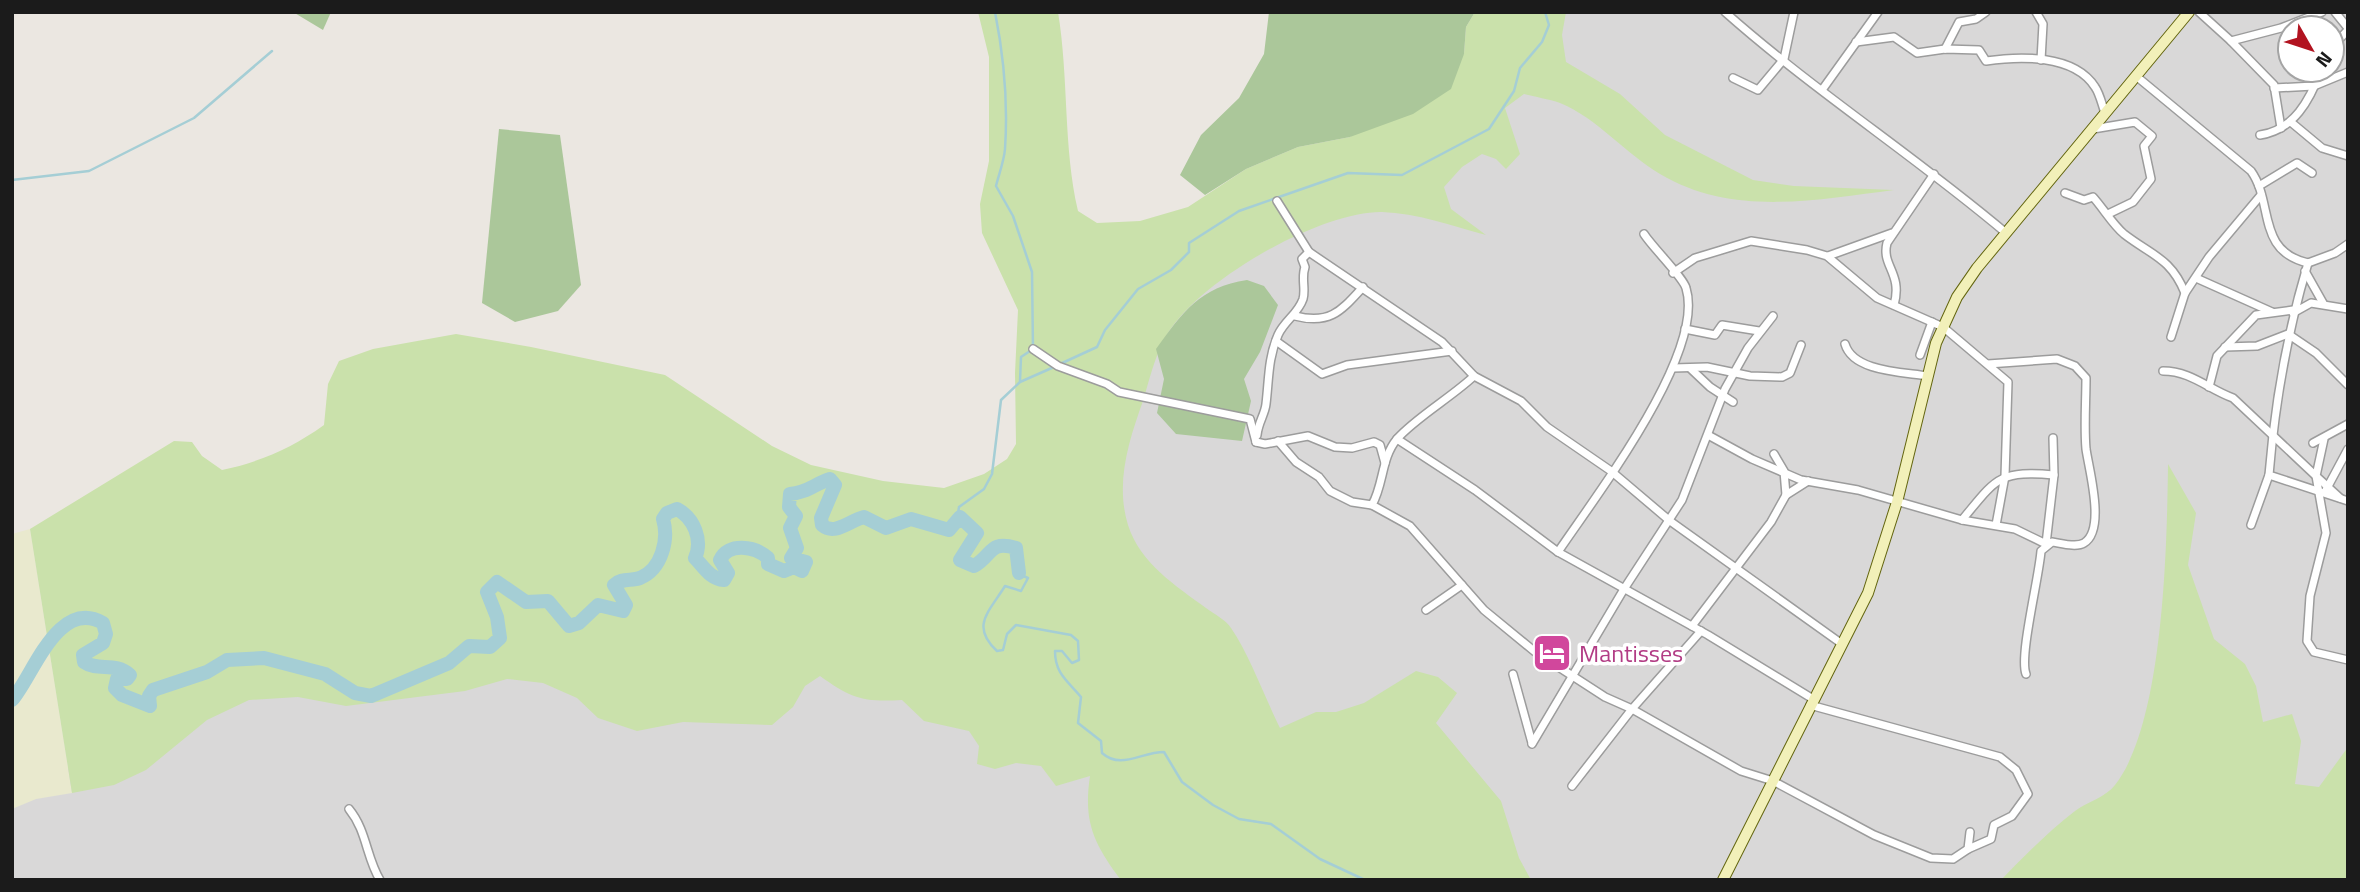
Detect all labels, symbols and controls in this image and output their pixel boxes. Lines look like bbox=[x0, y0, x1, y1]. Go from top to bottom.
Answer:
north arrow bbox=[2276, 14, 2346, 84]
text: N bbox=[2309, 46, 2340, 74]
hotel icon: Mantisses bbox=[1531, 632, 1573, 674]
place label: Mantisses bbox=[1579, 635, 1683, 671]

